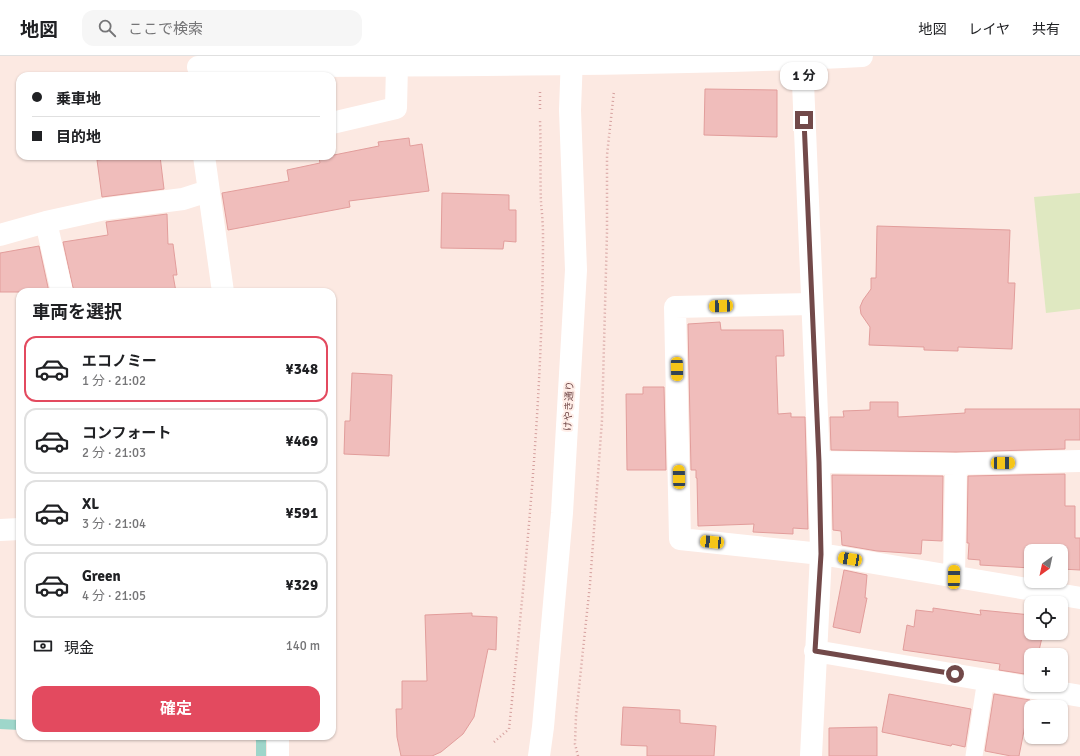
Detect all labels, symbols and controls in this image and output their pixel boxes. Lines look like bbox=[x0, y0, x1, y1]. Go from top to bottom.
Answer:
search box bbox=[82, 10, 362, 46]
icon: search bbox=[96, 17, 118, 39]
text: 地図 bbox=[20, 18, 58, 42]
text: ここで検索 bbox=[128, 20, 203, 38]
text: 地図 bbox=[918, 21, 946, 38]
text: レイヤ bbox=[968, 21, 1010, 38]
text: 共有 bbox=[1032, 21, 1060, 38]
callout: 1 分 bbox=[780, 62, 828, 90]
text: 1 分 bbox=[793, 68, 815, 84]
text: 乗車地 bbox=[56, 90, 101, 108]
route end bbox=[795, 111, 813, 129]
text: 目的地 bbox=[56, 128, 101, 146]
car bbox=[709, 300, 733, 312]
text: 車両を選択 bbox=[32, 301, 122, 323]
icon: car bbox=[34, 351, 70, 387]
text: エコノミー bbox=[82, 352, 157, 370]
car bbox=[671, 357, 683, 381]
text: ¥348 bbox=[286, 360, 318, 378]
text: 1 分 · 21:02 bbox=[82, 373, 146, 389]
street label: けやき通り bbox=[562, 381, 576, 431]
icon: car bbox=[34, 423, 70, 459]
text: コンフォート bbox=[82, 424, 172, 442]
text: ¥469 bbox=[286, 432, 318, 450]
text: 2 分 · 21:03 bbox=[82, 445, 146, 461]
car bbox=[991, 457, 1015, 469]
car bbox=[673, 465, 685, 489]
icon: car bbox=[34, 495, 70, 531]
text: XL bbox=[82, 495, 99, 513]
text: ¥591 bbox=[286, 504, 318, 522]
text: 3 分 · 21:04 bbox=[82, 516, 146, 532]
car bbox=[699, 535, 725, 549]
north arrow bbox=[1024, 544, 1068, 588]
map controls bbox=[1024, 544, 1068, 744]
car bbox=[837, 551, 863, 567]
car bbox=[948, 565, 960, 589]
icon: car bbox=[34, 567, 70, 603]
text: Green bbox=[82, 567, 121, 585]
text: ¥329 bbox=[286, 576, 318, 594]
text: 4 分 · 21:05 bbox=[82, 588, 146, 604]
button: locate bbox=[1024, 596, 1068, 640]
icon: cash bbox=[32, 635, 54, 657]
text: 140 m bbox=[286, 638, 320, 654]
text: 現金 bbox=[64, 639, 94, 657]
button: + bbox=[1024, 648, 1068, 692]
route start bbox=[946, 665, 964, 683]
button: 確定 bbox=[32, 686, 320, 732]
button: − bbox=[1024, 700, 1068, 744]

